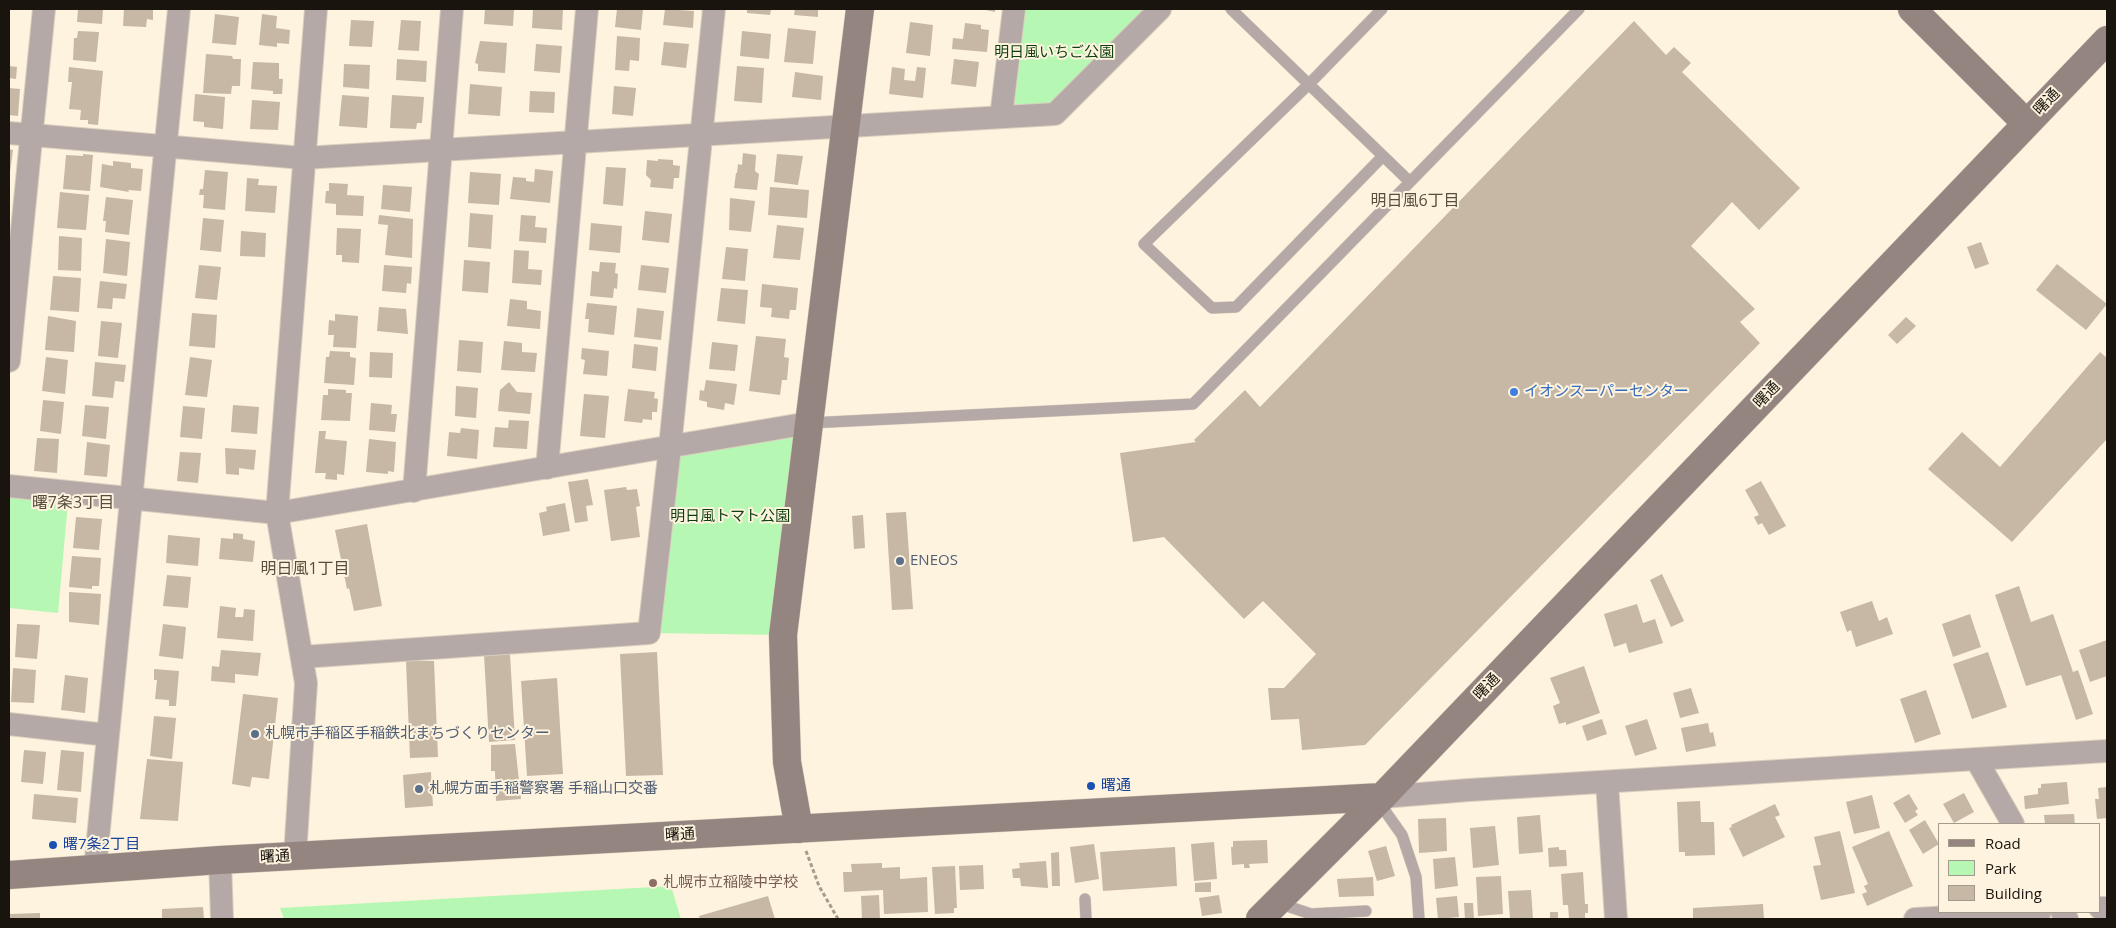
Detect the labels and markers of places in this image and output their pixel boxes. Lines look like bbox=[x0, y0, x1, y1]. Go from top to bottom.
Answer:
place label: イオンスーパーセンター bbox=[1524, 383, 1689, 401]
marker: イオンスーパーセンター bbox=[1508, 386, 1520, 398]
place label: ENEOS bbox=[910, 552, 958, 570]
marker: ENEOS bbox=[894, 555, 906, 567]
place label: 札幌市手稲区手稲鉄北まちづくりセンター bbox=[265, 725, 550, 743]
marker: 札幌市手稲区手稲鉄北まちづくりセンター bbox=[249, 728, 261, 740]
place label: 曙通 bbox=[1101, 777, 1131, 795]
place label: 札幌方面手稲警察署 手稲山口交番 bbox=[429, 780, 658, 798]
marker: 曙通 bbox=[1085, 780, 1097, 792]
marker: 札幌方面手稲警察署 手稲山口交番 bbox=[413, 783, 425, 795]
place label: 曙7条2丁目 bbox=[63, 836, 140, 854]
marker: 曙7条2丁目 bbox=[47, 839, 59, 851]
place label: 札幌市立稲陵中学校 bbox=[663, 874, 798, 892]
marker: 札幌市立稲陵中学校 bbox=[647, 877, 659, 889]

